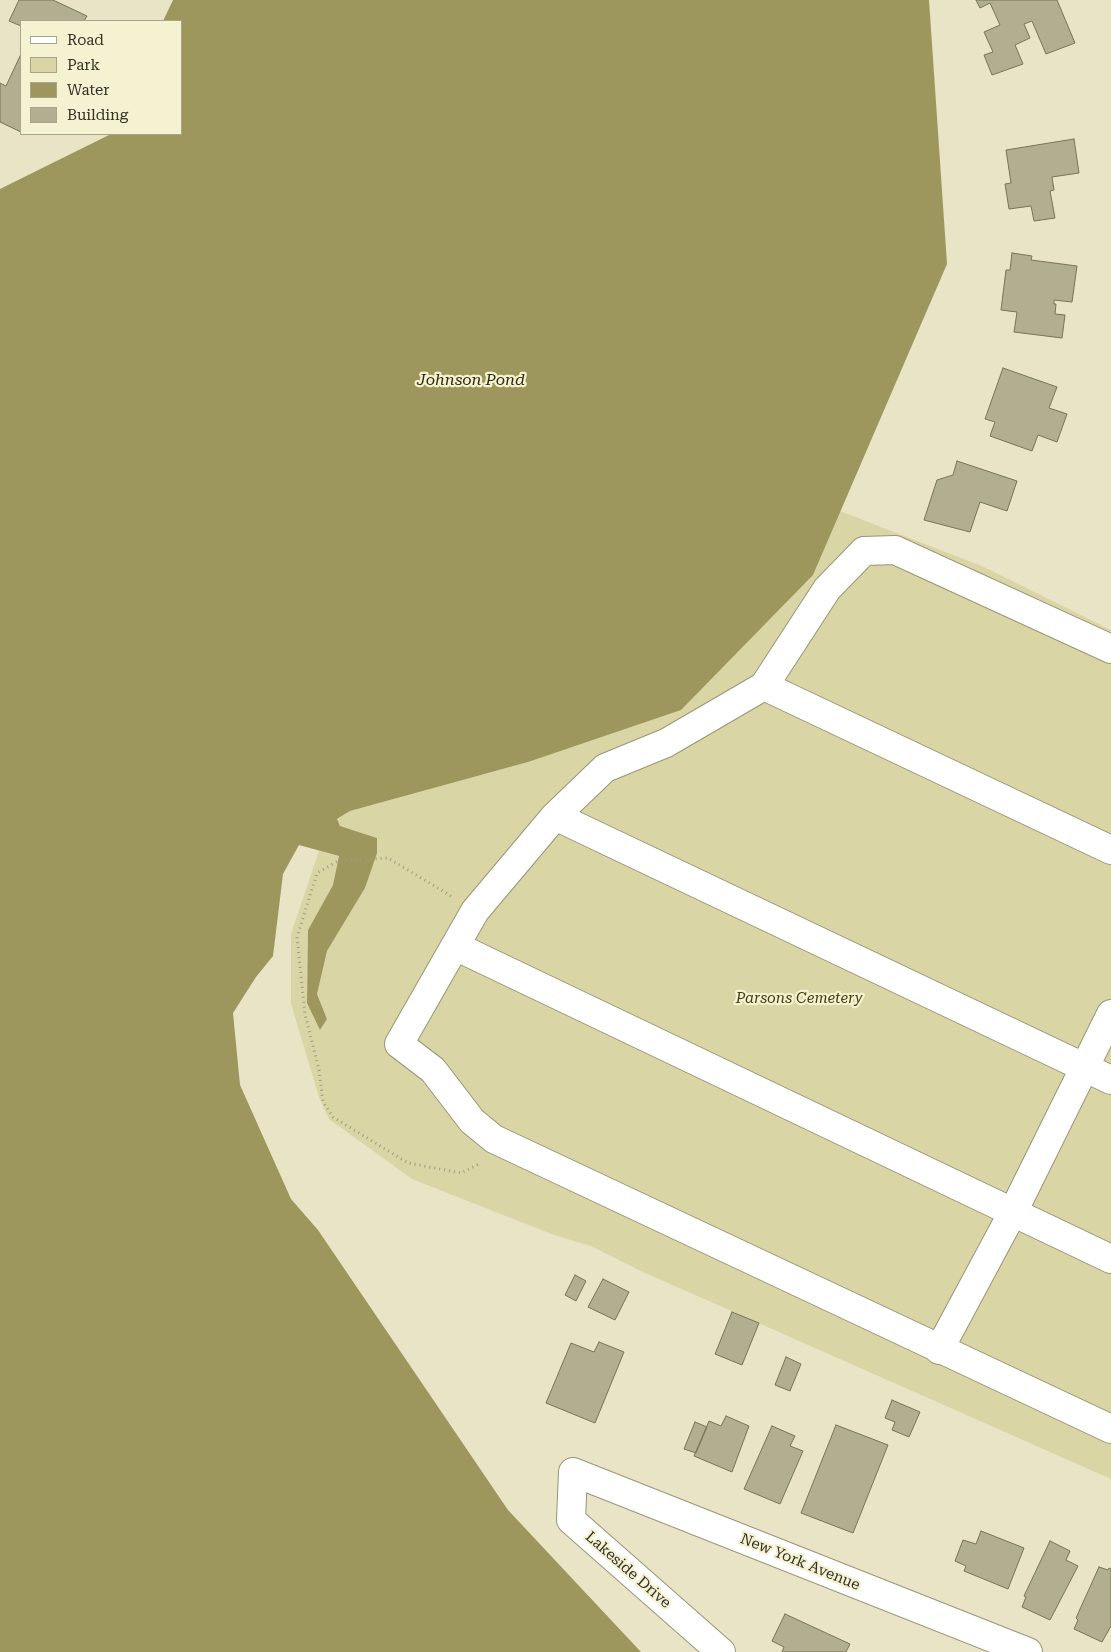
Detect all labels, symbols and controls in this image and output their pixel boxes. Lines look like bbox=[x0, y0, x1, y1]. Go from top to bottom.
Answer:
legend bbox=[20, 20, 182, 135]
text: Road bbox=[67, 31, 104, 49]
text: Park bbox=[67, 56, 100, 74]
text: Water bbox=[67, 81, 109, 99]
text: Building bbox=[67, 106, 128, 124]
water label: Johnson Pond bbox=[417, 370, 525, 390]
park label: Parsons Cemetery bbox=[736, 990, 862, 1008]
street label: Lakeside Drive bbox=[581, 1528, 675, 1612]
street label: New York Avenue bbox=[737, 1530, 863, 1594]

